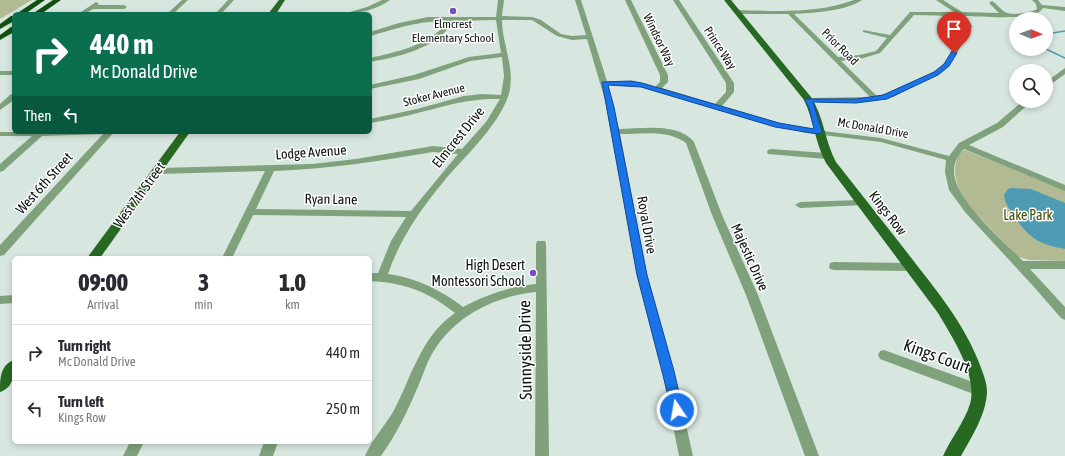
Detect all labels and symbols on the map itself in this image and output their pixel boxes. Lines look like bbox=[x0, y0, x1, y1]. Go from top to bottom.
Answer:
marker: Elmcrest Elementary School bbox=[448, 6, 458, 16]
street label: Windsor Way bbox=[640, 11, 678, 69]
pin bbox=[937, 12, 971, 53]
north arrow bbox=[1009, 12, 1053, 56]
place label: Elmcrest Elementary School bbox=[412, 17, 495, 45]
street label: Prince Way bbox=[701, 24, 739, 72]
street label: Prior Road bbox=[819, 26, 861, 68]
street label: Stoker Avenue bbox=[402, 81, 466, 109]
street label: Elmcrest Drive bbox=[429, 103, 487, 171]
street label: Mc Donald Drive bbox=[837, 115, 909, 141]
street label: Lodge Avenue bbox=[275, 142, 347, 162]
street label: West 6th Street bbox=[12, 149, 76, 217]
street label: West 7th Street bbox=[110, 159, 168, 231]
street label: Kings Row bbox=[866, 188, 911, 239]
street label: Ryan Lane bbox=[304, 191, 358, 207]
street label: Royal Drive bbox=[634, 195, 660, 255]
park label: Lake Park bbox=[1003, 207, 1053, 223]
street label: Majestic Drive bbox=[728, 221, 772, 293]
place label: High Desert Montessori School bbox=[432, 257, 525, 289]
marker: High Desert Montessori School bbox=[528, 268, 538, 278]
street label: Sunnyside Drive bbox=[514, 300, 536, 400]
street label: Kings Court bbox=[901, 335, 973, 377]
position arrow bbox=[656, 389, 698, 431]

